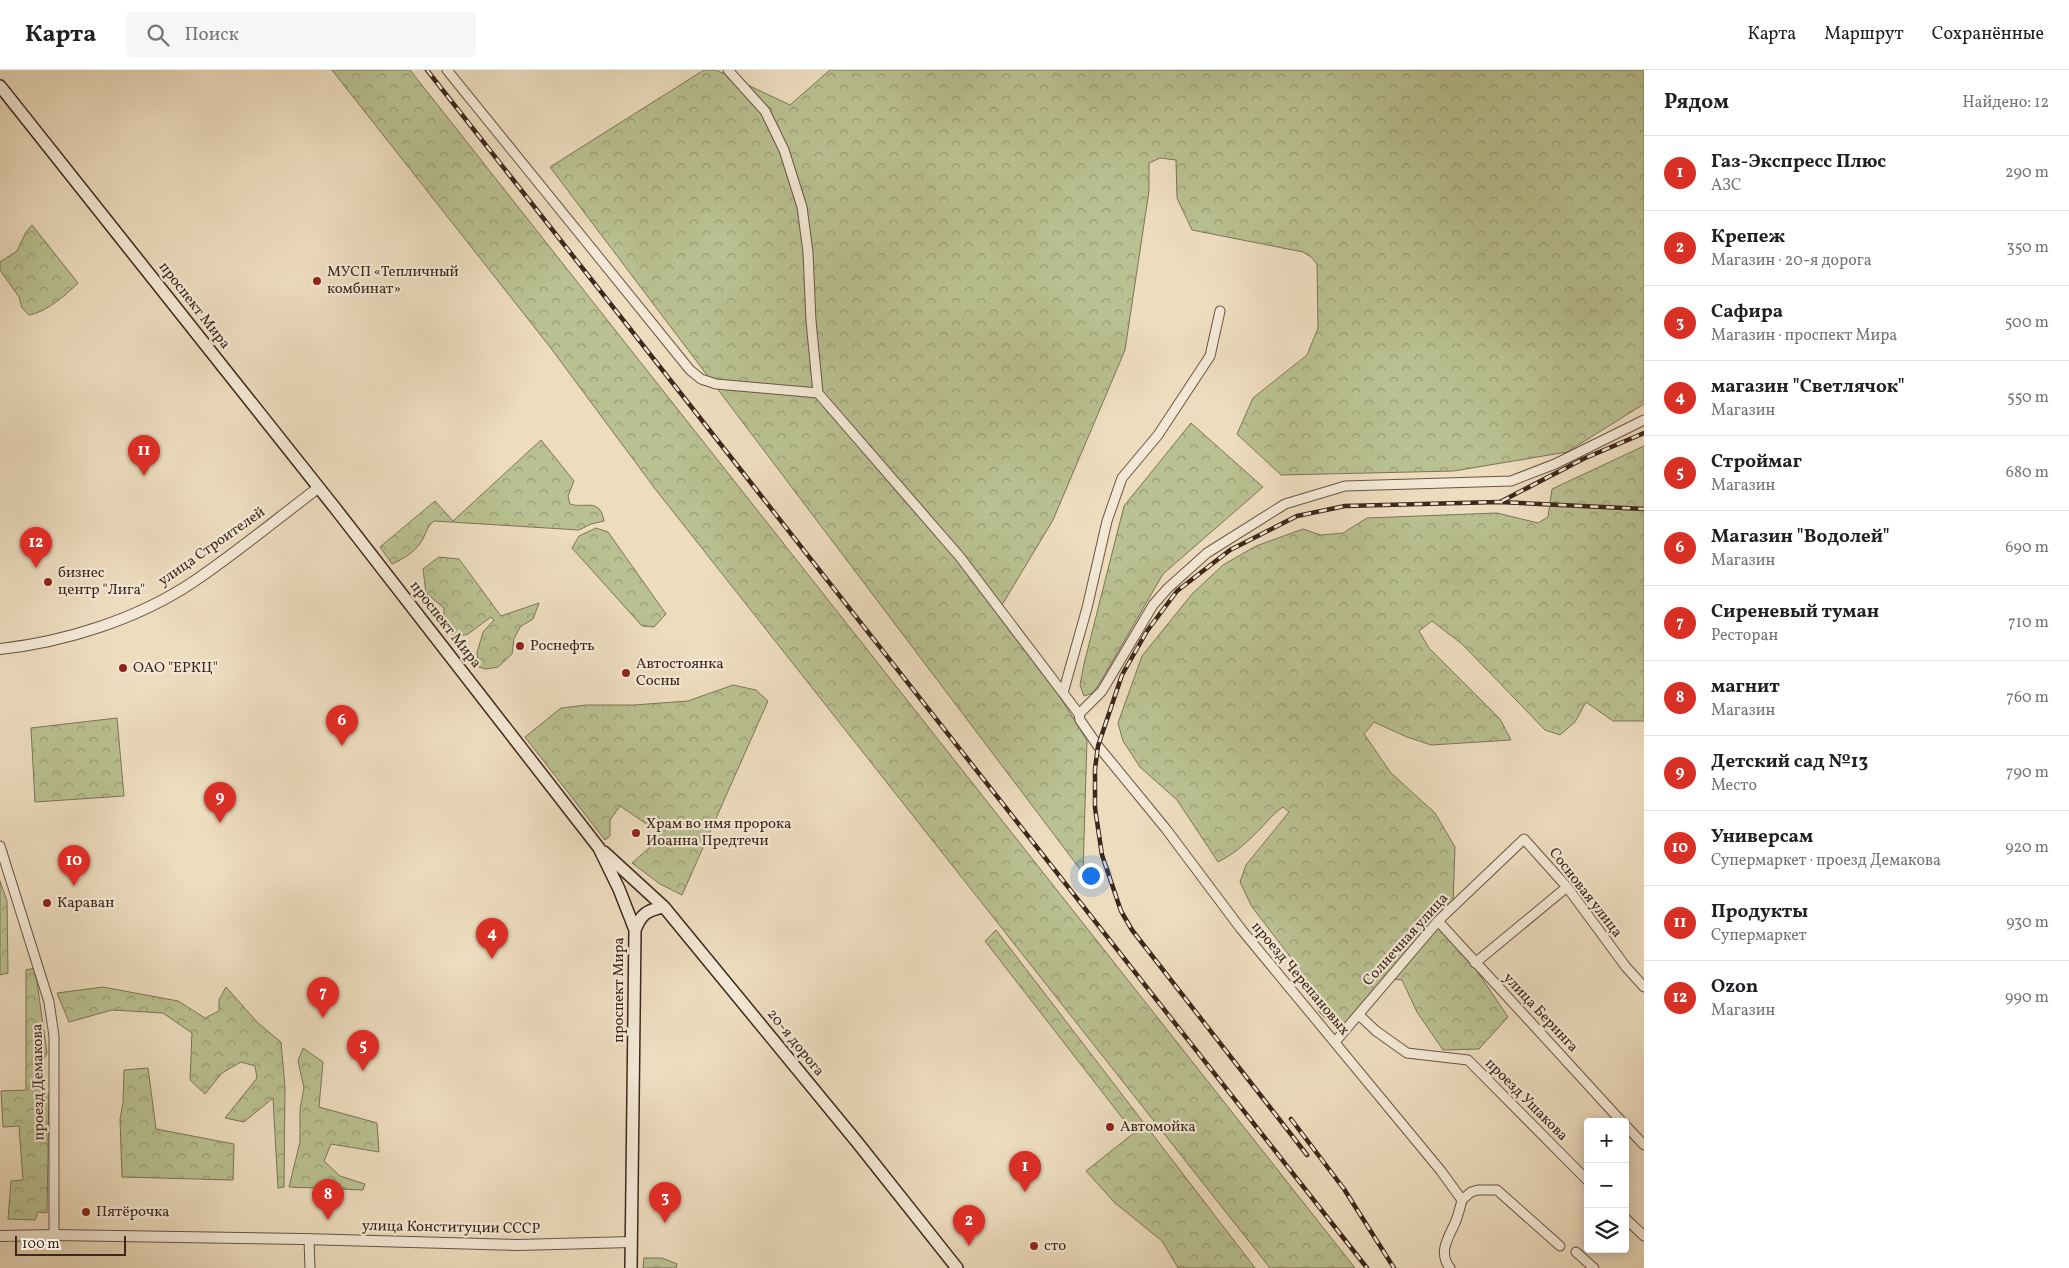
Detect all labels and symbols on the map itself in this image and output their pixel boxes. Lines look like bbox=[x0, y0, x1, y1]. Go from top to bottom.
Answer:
street label: проспект Мира bbox=[153, 258, 235, 354]
place label: МУСП «Тепличный комбинат» bbox=[327, 262, 459, 300]
marker: МУСП «Тепличный комбинат» bbox=[311, 275, 323, 287]
pin: 11 bbox=[128, 435, 160, 476]
street label: улица Строителей bbox=[154, 502, 270, 592]
pin: 12 bbox=[20, 527, 52, 568]
place label: бизнес центр "Лига" bbox=[58, 563, 145, 601]
marker: бизнес центр "Лига" bbox=[42, 576, 54, 588]
street label: проспект Мира bbox=[404, 577, 486, 673]
place label: Роснефть bbox=[530, 636, 595, 657]
marker: Роснефть bbox=[514, 640, 526, 652]
place label: Автостоянка Сосны bbox=[636, 654, 724, 692]
place label: ОАО "ЕРКЦ" bbox=[133, 658, 218, 679]
marker: ОАО "ЕРКЦ" bbox=[117, 662, 129, 674]
marker: Автостоянка Сосны bbox=[620, 667, 632, 679]
pin: 6 bbox=[326, 705, 358, 746]
pin: 9 bbox=[204, 782, 236, 823]
place label: Храм во имя пророка Иоанна Предтечи bbox=[646, 814, 792, 852]
marker: Храм во имя пророка Иоанна Предтечи bbox=[630, 827, 642, 839]
street label: Сосновая улица bbox=[1543, 844, 1627, 942]
pin: 10 bbox=[58, 845, 90, 886]
your location bbox=[1078, 863, 1104, 889]
street label: Солнечная улица bbox=[1358, 889, 1454, 991]
place label: Караван bbox=[57, 893, 114, 914]
marker: Караван bbox=[41, 897, 53, 909]
street label: проезд Черепановых bbox=[1246, 917, 1354, 1041]
pin: 4 bbox=[476, 918, 508, 959]
street label: проспект Мира bbox=[609, 937, 630, 1043]
street label: улица Беринга bbox=[1498, 969, 1582, 1057]
pin: 7 bbox=[307, 977, 339, 1018]
street label: 20-я дорога bbox=[761, 1005, 829, 1081]
street label: проезд Демакова bbox=[27, 1023, 51, 1141]
pin: 5 bbox=[347, 1030, 379, 1071]
street label: проезд Ушакова bbox=[1480, 1054, 1572, 1146]
place label: Автомойка bbox=[1120, 1117, 1196, 1138]
marker: Автомойка bbox=[1104, 1121, 1116, 1133]
pin: 1 bbox=[1009, 1151, 1041, 1192]
pin: 8 bbox=[312, 1179, 344, 1220]
pin: 3 bbox=[649, 1182, 681, 1223]
place label: Пятёрочка bbox=[96, 1202, 170, 1223]
pin: 2 bbox=[953, 1205, 985, 1246]
marker: Пятёрочка bbox=[80, 1206, 92, 1218]
street label: улица Конституции СССР bbox=[362, 1216, 541, 1240]
scale bar bbox=[15, 1233, 126, 1256]
place label: сто bbox=[1044, 1236, 1066, 1257]
marker: сто bbox=[1028, 1240, 1040, 1252]

